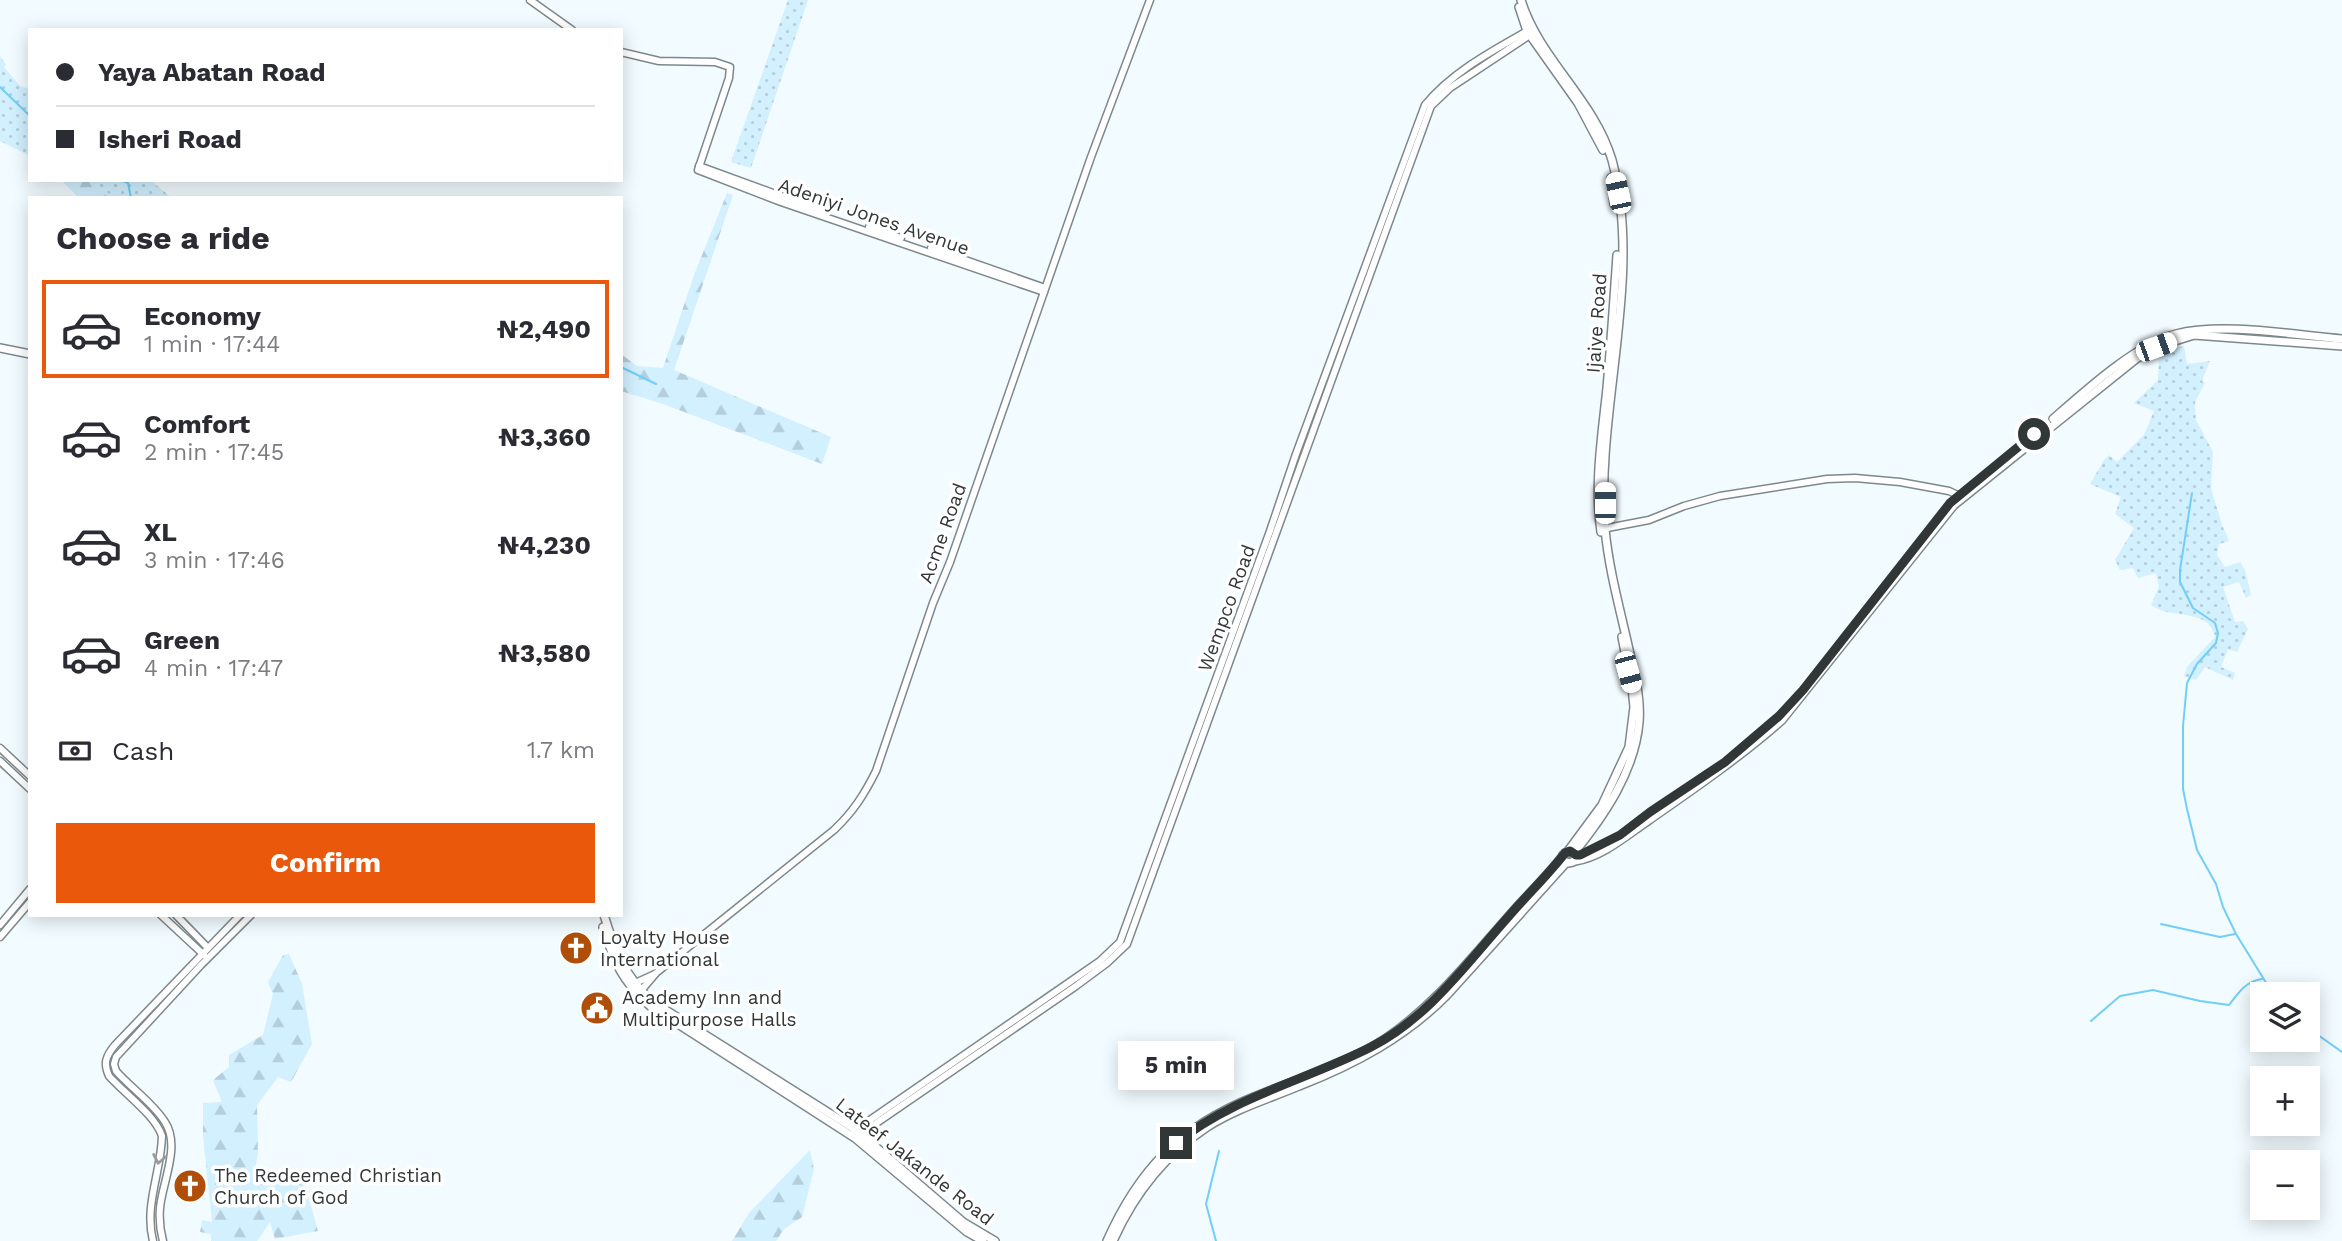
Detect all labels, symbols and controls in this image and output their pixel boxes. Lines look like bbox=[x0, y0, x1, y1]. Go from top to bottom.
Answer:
text: Yaya Abatan Road bbox=[98, 57, 326, 87]
text: Isheri Road bbox=[98, 124, 242, 154]
car bbox=[1604, 170, 1633, 216]
street label: Adeniyi Jones Avenue bbox=[775, 173, 972, 260]
text: Choose a ride bbox=[56, 219, 270, 257]
street label: Ijaiye Road bbox=[1582, 272, 1611, 374]
icon: car bbox=[60, 298, 123, 361]
text: Economy bbox=[144, 301, 261, 331]
text: ₦2,490 bbox=[497, 314, 591, 344]
car bbox=[2133, 330, 2180, 364]
text: 1 min · 17:44 bbox=[144, 331, 280, 358]
icon: car bbox=[60, 406, 123, 469]
text: Comfort bbox=[144, 409, 250, 439]
route start bbox=[2018, 418, 2050, 450]
text: ₦3,360 bbox=[498, 422, 591, 452]
text: 2 min · 17:45 bbox=[144, 439, 284, 466]
street label: Acme Road bbox=[914, 480, 971, 586]
car bbox=[1595, 482, 1616, 524]
icon: car bbox=[60, 514, 123, 577]
text: XL bbox=[144, 517, 177, 547]
text: ₦4,230 bbox=[498, 530, 591, 560]
street label: Wempco Road bbox=[1193, 542, 1260, 675]
text: 3 min · 17:46 bbox=[144, 547, 285, 574]
icon: car bbox=[60, 622, 123, 685]
text: Green bbox=[144, 625, 220, 655]
text: ₦3,580 bbox=[498, 638, 591, 668]
car bbox=[1613, 649, 1644, 695]
text: 4 min · 17:47 bbox=[144, 655, 283, 682]
icon: cash bbox=[56, 732, 94, 770]
text: Cash bbox=[112, 736, 174, 766]
text: 1.7 km bbox=[527, 737, 595, 764]
button: Confirm bbox=[56, 823, 595, 903]
place label: Loyalty House International bbox=[600, 926, 730, 971]
church icon: Loyalty House International bbox=[557, 929, 595, 967]
map controls bbox=[2250, 982, 2320, 1220]
button: layers bbox=[2250, 982, 2320, 1052]
place label: Academy Inn and Multipurpose Halls bbox=[622, 986, 797, 1031]
public building icon: Academy Inn and Multipurpose Halls bbox=[578, 989, 616, 1027]
callout: 5 min bbox=[1118, 1042, 1234, 1090]
text: 5 min bbox=[1145, 1052, 1207, 1079]
button: + bbox=[2250, 1066, 2320, 1136]
street label: Lateef Jakande Road bbox=[831, 1093, 998, 1230]
route end bbox=[1160, 1127, 1192, 1159]
button: − bbox=[2250, 1150, 2320, 1220]
one-way arrow bbox=[153, 1153, 168, 1165]
place label: The Redeemed Christian Church of God bbox=[214, 1164, 442, 1209]
church icon: The Redeemed Christian Church of God bbox=[171, 1167, 209, 1205]

